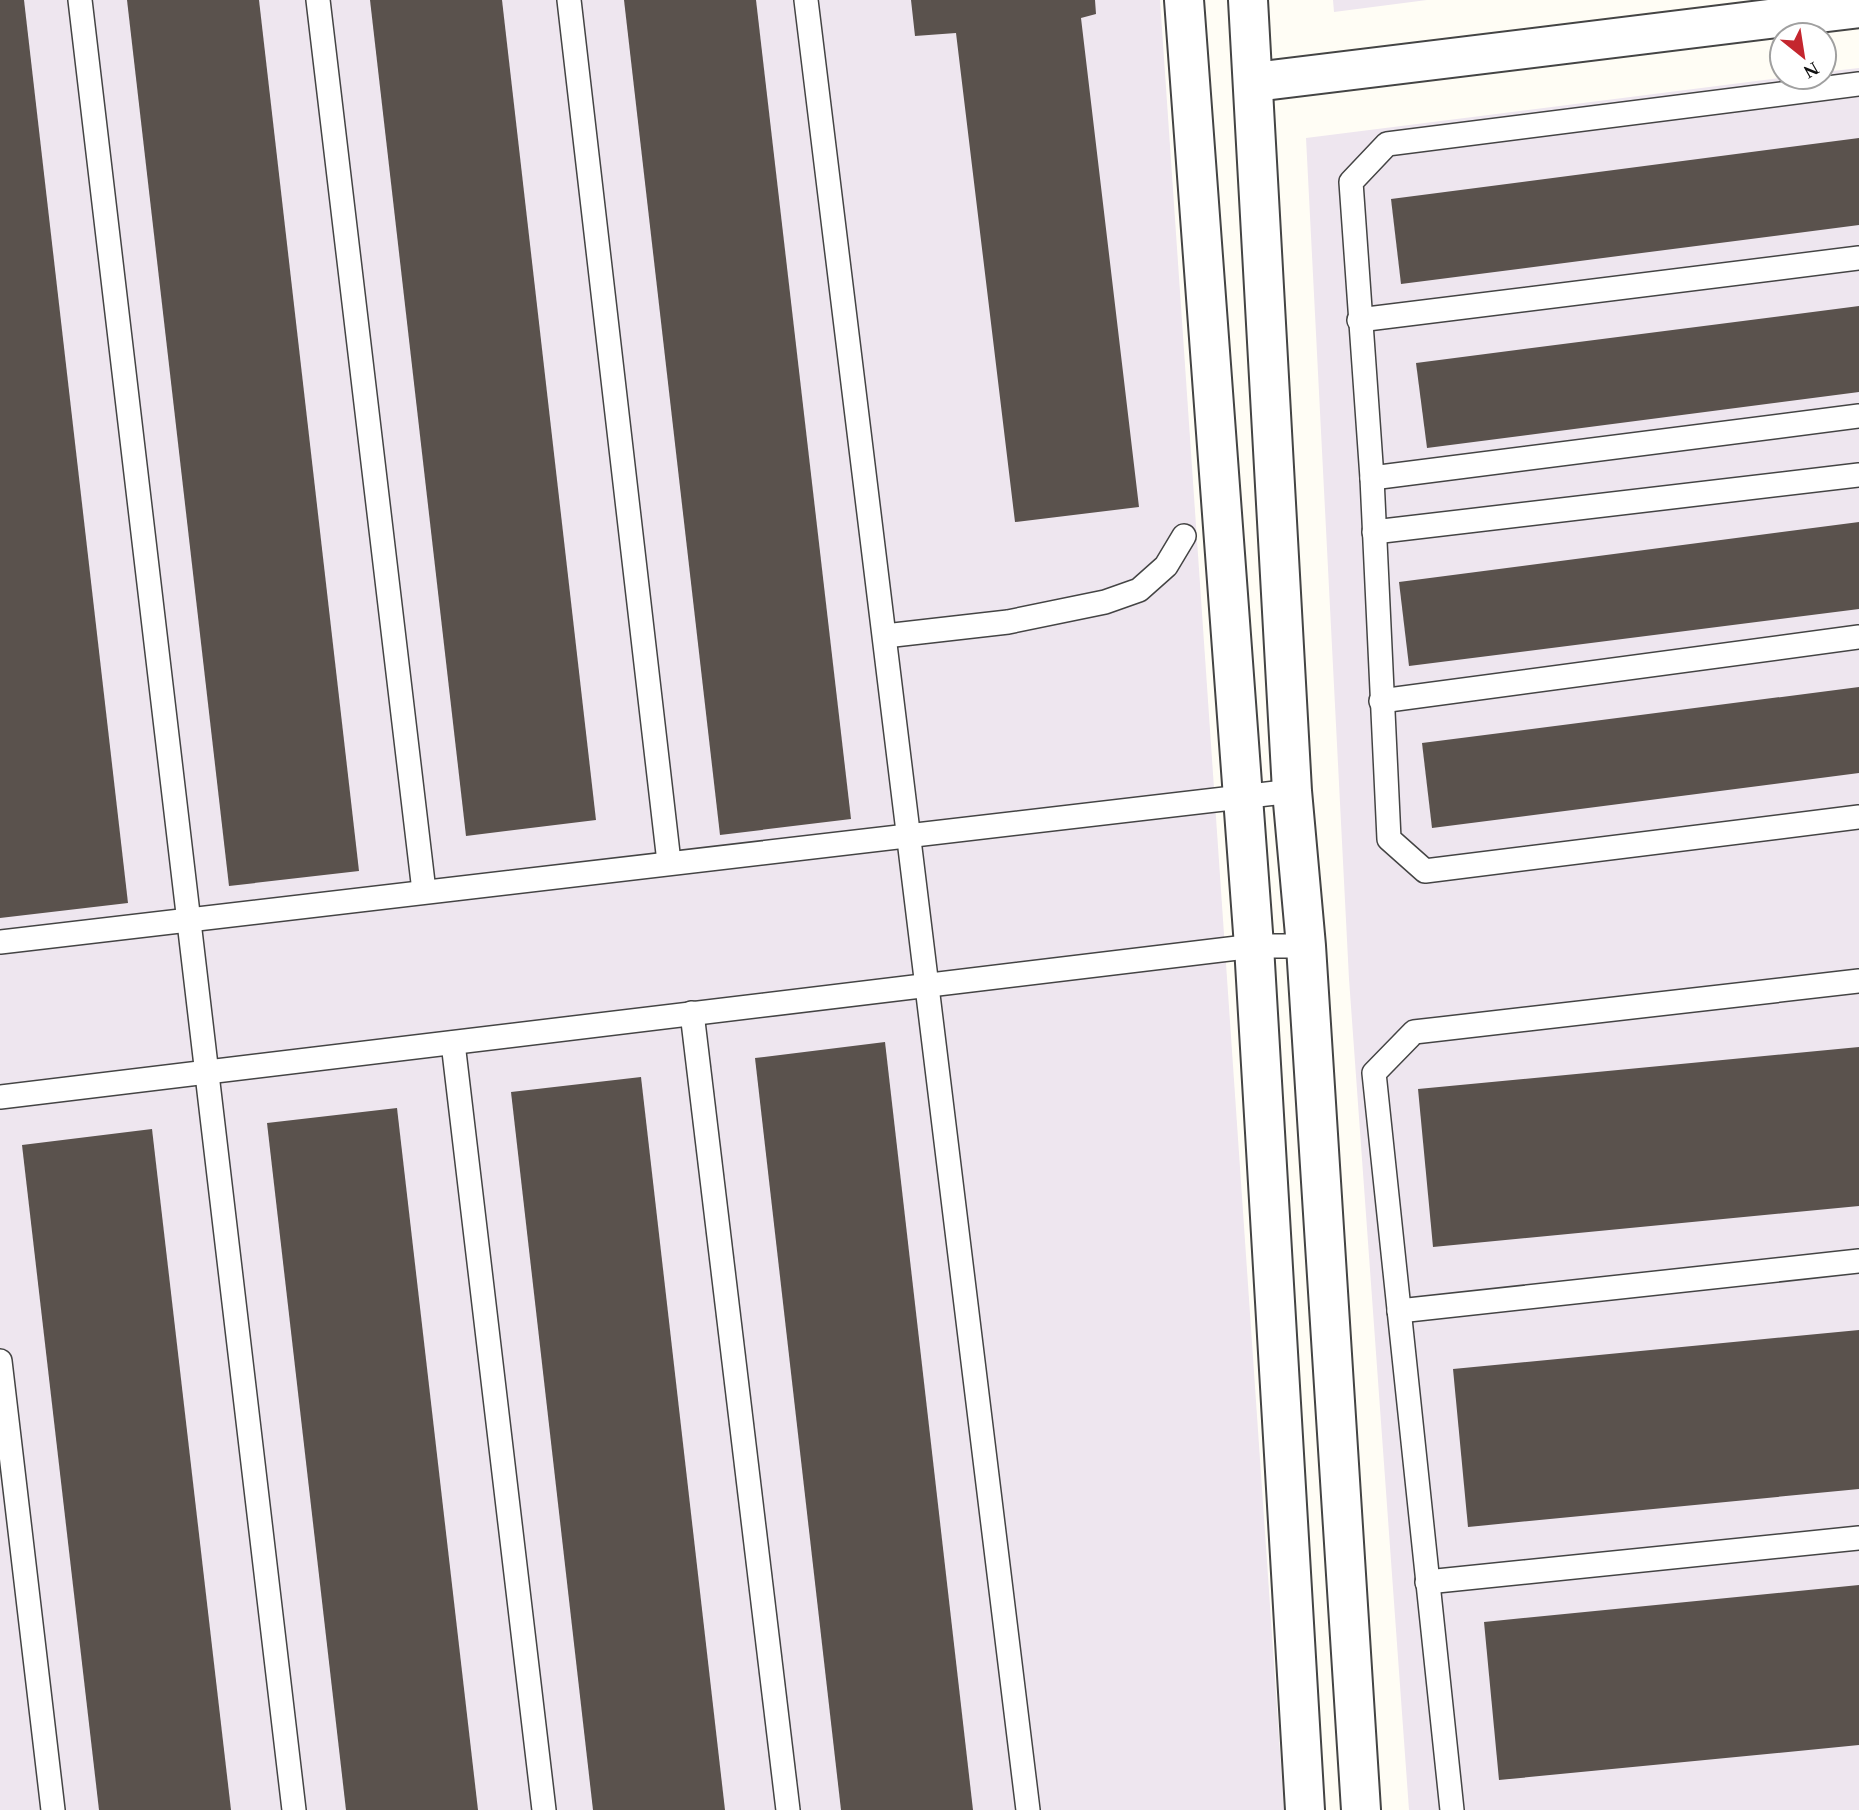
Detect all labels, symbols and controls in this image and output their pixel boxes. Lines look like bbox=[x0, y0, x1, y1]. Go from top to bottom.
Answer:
north arrow bbox=[1768, 21, 1838, 91]
text: N bbox=[1800, 58, 1822, 83]

